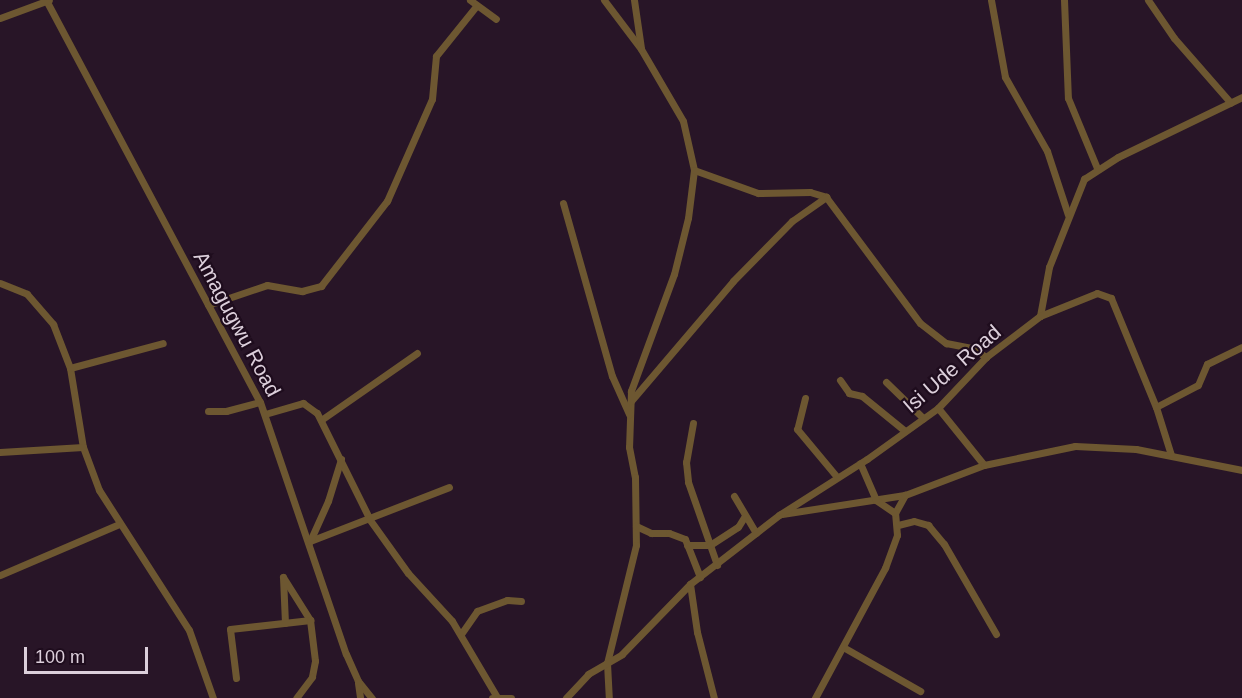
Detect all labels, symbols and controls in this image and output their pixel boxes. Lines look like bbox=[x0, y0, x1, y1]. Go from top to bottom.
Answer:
street label: Amagugwu Road bbox=[188, 247, 286, 401]
street label: Isi Ude Road bbox=[898, 320, 1006, 418]
scale bar bbox=[27, 635, 152, 673]
text: 100 m bbox=[35, 647, 85, 667]

